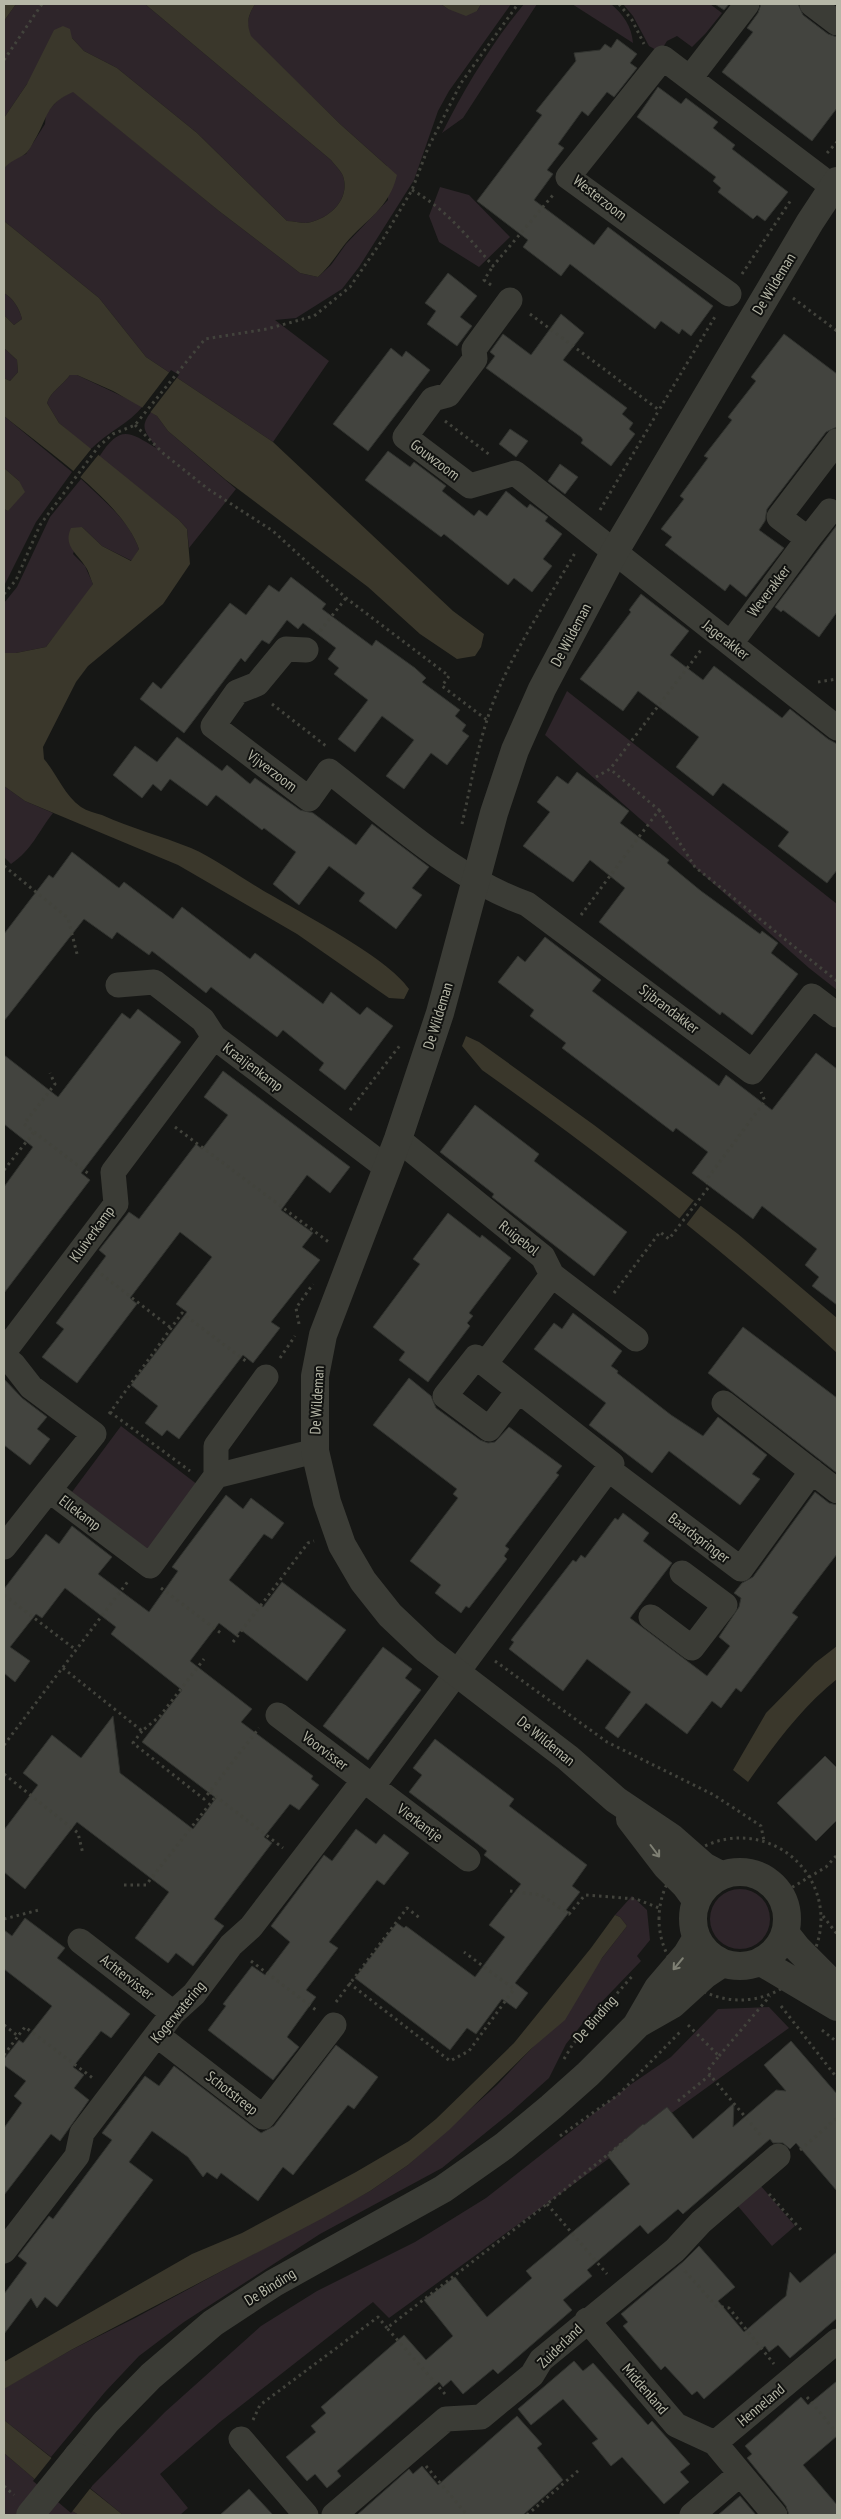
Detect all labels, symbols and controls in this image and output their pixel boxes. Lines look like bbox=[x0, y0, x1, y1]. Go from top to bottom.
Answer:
street label: Westerzoom bbox=[570, 171, 631, 225]
street label: De Wildeman bbox=[748, 249, 799, 318]
street label: Gouwzoom bbox=[407, 435, 464, 484]
street label: Weverakker bbox=[743, 561, 795, 620]
street label: De Wildeman bbox=[546, 600, 595, 670]
street label: Jagerakker bbox=[698, 615, 754, 664]
street label: Vijverzoom bbox=[243, 745, 301, 795]
street label: De Wildeman bbox=[418, 980, 457, 1052]
street label: Sijbrandakker bbox=[635, 980, 704, 1038]
street label: Kraaijenkamp bbox=[219, 1038, 287, 1095]
street label: Kluiverkamp bbox=[65, 1202, 118, 1266]
street label: Ruigebol bbox=[495, 1216, 544, 1260]
street label: De Wildeman bbox=[305, 1365, 328, 1435]
street label: Ellekamp bbox=[56, 1491, 105, 1535]
street label: Baardspringer bbox=[665, 1508, 734, 1567]
street label: De Wildeman bbox=[514, 1712, 579, 1770]
street label: Voorvisser bbox=[298, 1727, 353, 1775]
street label: Vierkantje bbox=[393, 1799, 447, 1846]
one-way arrow bbox=[649, 1844, 660, 1857]
street label: Achtervisser bbox=[97, 1950, 159, 2004]
one-way arrow bbox=[673, 1958, 684, 1971]
street label: Kogerwatering bbox=[146, 1977, 209, 2047]
street label: De Binding bbox=[569, 1991, 620, 2046]
street label: Schotstreep bbox=[202, 2066, 262, 2119]
street label: De Binding bbox=[241, 2263, 299, 2310]
street label: Zuiderland bbox=[533, 2320, 586, 2372]
street label: Middenland bbox=[618, 2359, 673, 2418]
street label: Henneland bbox=[733, 2379, 788, 2430]

